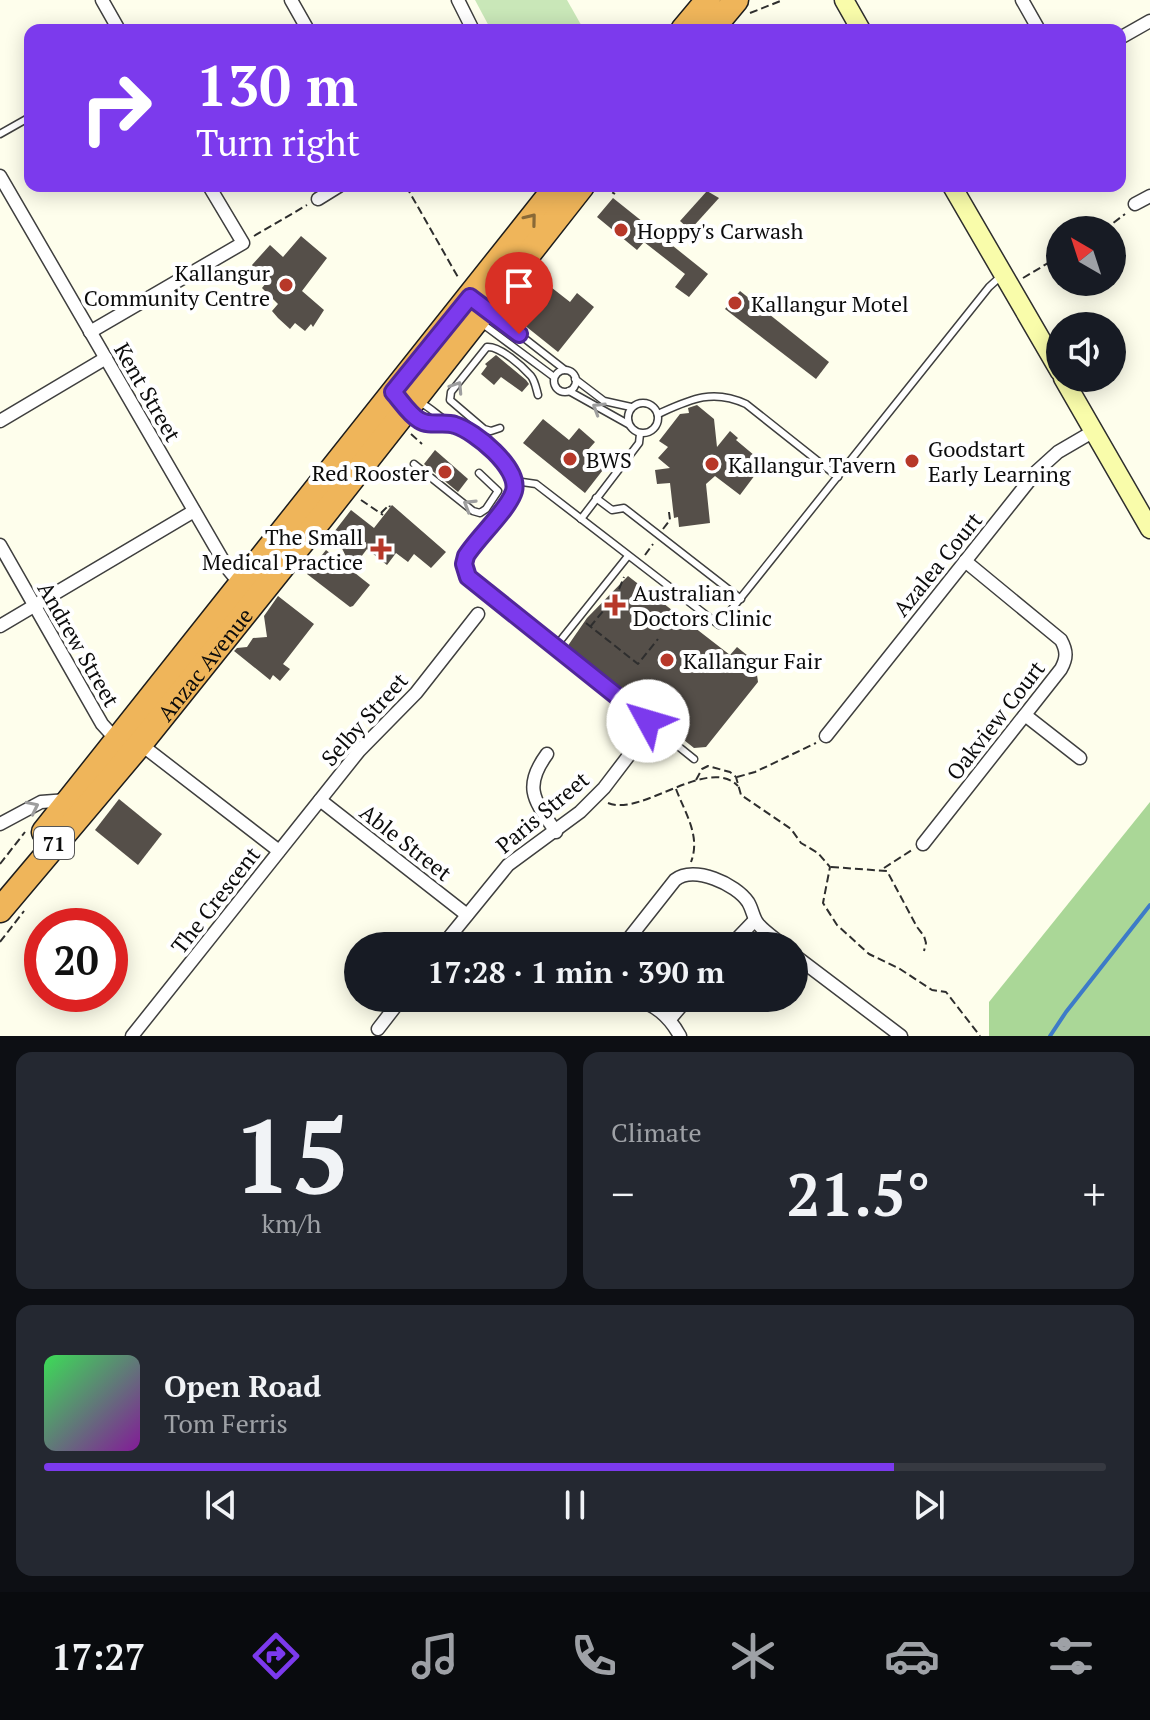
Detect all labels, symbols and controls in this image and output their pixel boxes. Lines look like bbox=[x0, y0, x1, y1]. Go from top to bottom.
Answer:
text: 130 m bbox=[196, 48, 358, 122]
icon: right bbox=[64, 56, 168, 160]
text: Turn right bbox=[196, 119, 360, 166]
one-way arrow bbox=[521, 213, 535, 228]
place label: Hoppy's Carwash bbox=[637, 216, 804, 245]
north arrow bbox=[1046, 216, 1126, 296]
map controls bbox=[1046, 216, 1126, 392]
marker: Hoppy's Carwash bbox=[612, 221, 630, 239]
pin bbox=[485, 252, 553, 334]
place label: Kallangur Community Centre bbox=[84, 258, 271, 312]
icon: arrive bbox=[497, 264, 541, 308]
marker: Kallangur Community Centre bbox=[277, 276, 295, 294]
place label: Kallangur Motel bbox=[751, 289, 909, 318]
marker: Kallangur Motel bbox=[726, 294, 744, 312]
button: sound bbox=[1046, 312, 1126, 392]
street label: Kent Street bbox=[108, 337, 188, 447]
one-way arrow bbox=[448, 381, 463, 395]
one-way arrow bbox=[592, 402, 607, 417]
place label: Goodstart Early Learning bbox=[928, 434, 1071, 488]
place label: BWS bbox=[586, 445, 632, 474]
marker: BWS bbox=[561, 450, 579, 468]
place label: Kallangur Tavern bbox=[728, 450, 896, 479]
marker: Goodstart Early Learning bbox=[903, 452, 921, 470]
marker: Kallangur Tavern bbox=[703, 455, 721, 473]
place label: Red Rooster bbox=[312, 458, 430, 487]
marker: Red Rooster bbox=[436, 463, 454, 481]
one-way arrow bbox=[463, 499, 478, 515]
street label: Azalea Court bbox=[886, 506, 988, 622]
place label: The Small Medical Practice bbox=[202, 522, 363, 576]
marker: The Small Medical Practice bbox=[370, 538, 392, 560]
street label: Andrew Street bbox=[31, 576, 127, 712]
place label: Australian Doctors Clinic bbox=[633, 578, 772, 632]
marker: Australian Doctors Clinic bbox=[604, 594, 626, 616]
street label: Anzac Avenue bbox=[150, 601, 259, 726]
place label: Kallangur Fair bbox=[683, 646, 822, 675]
marker: Kallangur Fair bbox=[658, 651, 676, 669]
street label: Oakview Court bbox=[939, 654, 1051, 786]
street label: Selby Street bbox=[314, 666, 414, 772]
position arrow bbox=[606, 679, 690, 763]
street label: Paris Street bbox=[489, 765, 595, 859]
street label: Able Street bbox=[354, 797, 458, 887]
one-way arrow bbox=[24, 801, 39, 817]
road number: 71 bbox=[34, 827, 74, 859]
street label: The Crescent bbox=[164, 841, 266, 959]
speed limit sign: 20 bbox=[24, 908, 128, 1012]
text: 17:28 · 1 min · 390 m bbox=[428, 952, 724, 992]
text: 15 bbox=[233, 1085, 350, 1223]
text: Climate bbox=[611, 1115, 702, 1149]
text: 21.5° bbox=[786, 1154, 931, 1233]
text: − bbox=[611, 1164, 634, 1223]
text: + bbox=[1083, 1164, 1106, 1223]
text: km/h bbox=[261, 1206, 322, 1240]
text: Open Road bbox=[164, 1366, 321, 1406]
text: Tom Ferris bbox=[164, 1406, 288, 1440]
icon: previous bbox=[199, 1483, 243, 1527]
icon: pause bbox=[553, 1483, 597, 1527]
icon: next bbox=[907, 1483, 951, 1527]
icon: directions bbox=[248, 1628, 304, 1684]
icon: music bbox=[407, 1628, 463, 1684]
icon: phone bbox=[566, 1628, 622, 1684]
icon: climate bbox=[725, 1628, 781, 1684]
icon: car bbox=[884, 1628, 940, 1684]
icon: filters bbox=[1043, 1628, 1099, 1684]
text: 17:27 bbox=[51, 1633, 145, 1680]

